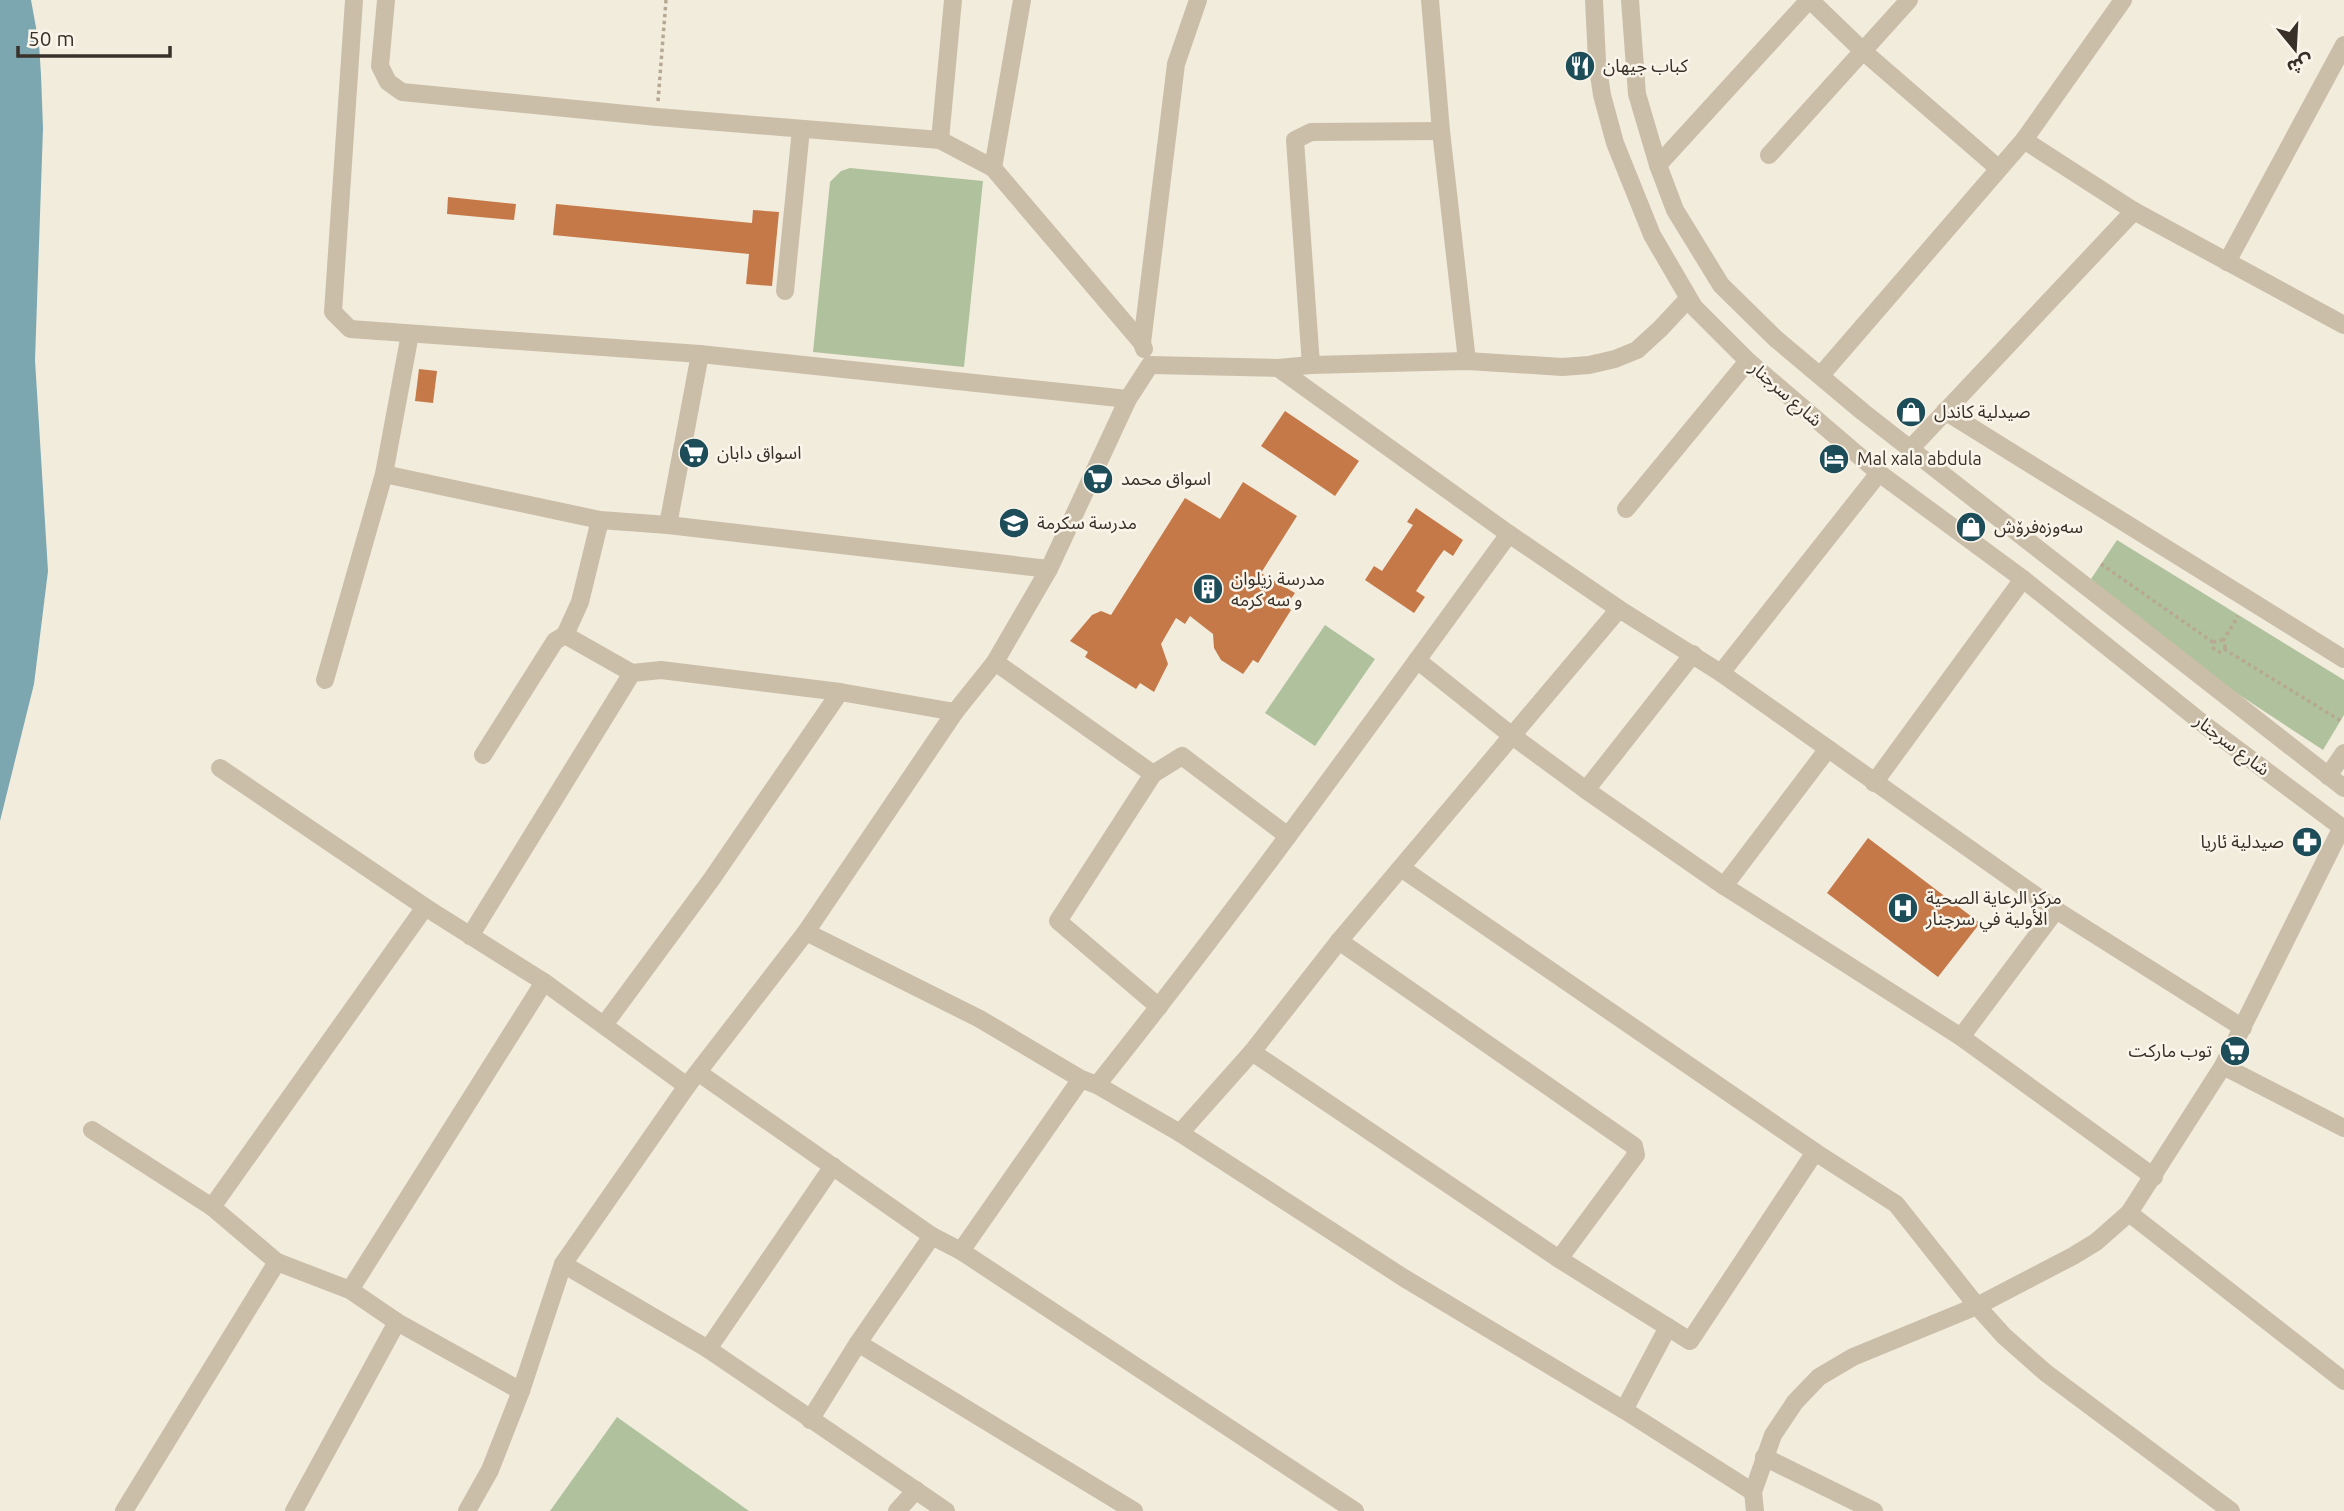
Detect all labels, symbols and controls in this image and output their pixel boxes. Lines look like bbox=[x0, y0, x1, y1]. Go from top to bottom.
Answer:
scale bar bbox=[18, 14, 170, 58]
north arrow bbox=[2260, 14, 2330, 84]
text: 50 m bbox=[28, 26, 75, 50]
restaurant icon: كباب جيهان bbox=[1563, 49, 1597, 83]
text: ش bbox=[2284, 51, 2316, 80]
place label: كباب جيهان bbox=[1603, 55, 1688, 77]
street label: شارع سرجنار bbox=[1743, 356, 1827, 434]
shop icon: صيدلية كاندل bbox=[1894, 395, 1928, 429]
place label: صيدلية كاندل bbox=[1934, 401, 2030, 423]
supermarket icon: اسواق دابان bbox=[677, 436, 711, 470]
place label: اسواق دابان bbox=[717, 442, 802, 464]
hotel icon: Mal xala abdula bbox=[1817, 442, 1851, 476]
place label: Mal xala abdula bbox=[1857, 448, 1982, 468]
supermarket icon: اسواق محمد bbox=[1081, 462, 1115, 496]
place label: اسواق محمد bbox=[1121, 468, 1211, 490]
school or university icon: مدرسة سكرمة bbox=[997, 506, 1031, 540]
shop icon: سەوزەفرۆش bbox=[1954, 510, 1988, 544]
place label: مدرسة سكرمة bbox=[1037, 512, 1137, 534]
place label: سەوزەفرۆش bbox=[1994, 516, 2083, 538]
place label: مدرسة زيلوان و سه كرمه bbox=[1231, 568, 1325, 611]
building icon: مدرسة زيلوان و سه كرمه bbox=[1191, 572, 1225, 606]
street label: شارع سرجنار bbox=[2187, 709, 2274, 783]
pharmacy icon: صيدلية ئاريا bbox=[2290, 825, 2324, 859]
place label: صيدلية ئاريا bbox=[2200, 831, 2284, 853]
place label: مركز الرعاية الصحية الأولية في سرجنار bbox=[1925, 887, 2062, 932]
hospital icon: مركز الرعاية الصحية الأولية في سرجنار bbox=[1886, 891, 1920, 925]
supermarket icon: توب ماركت bbox=[2218, 1034, 2252, 1068]
place label: توب ماركت bbox=[2128, 1040, 2212, 1062]

